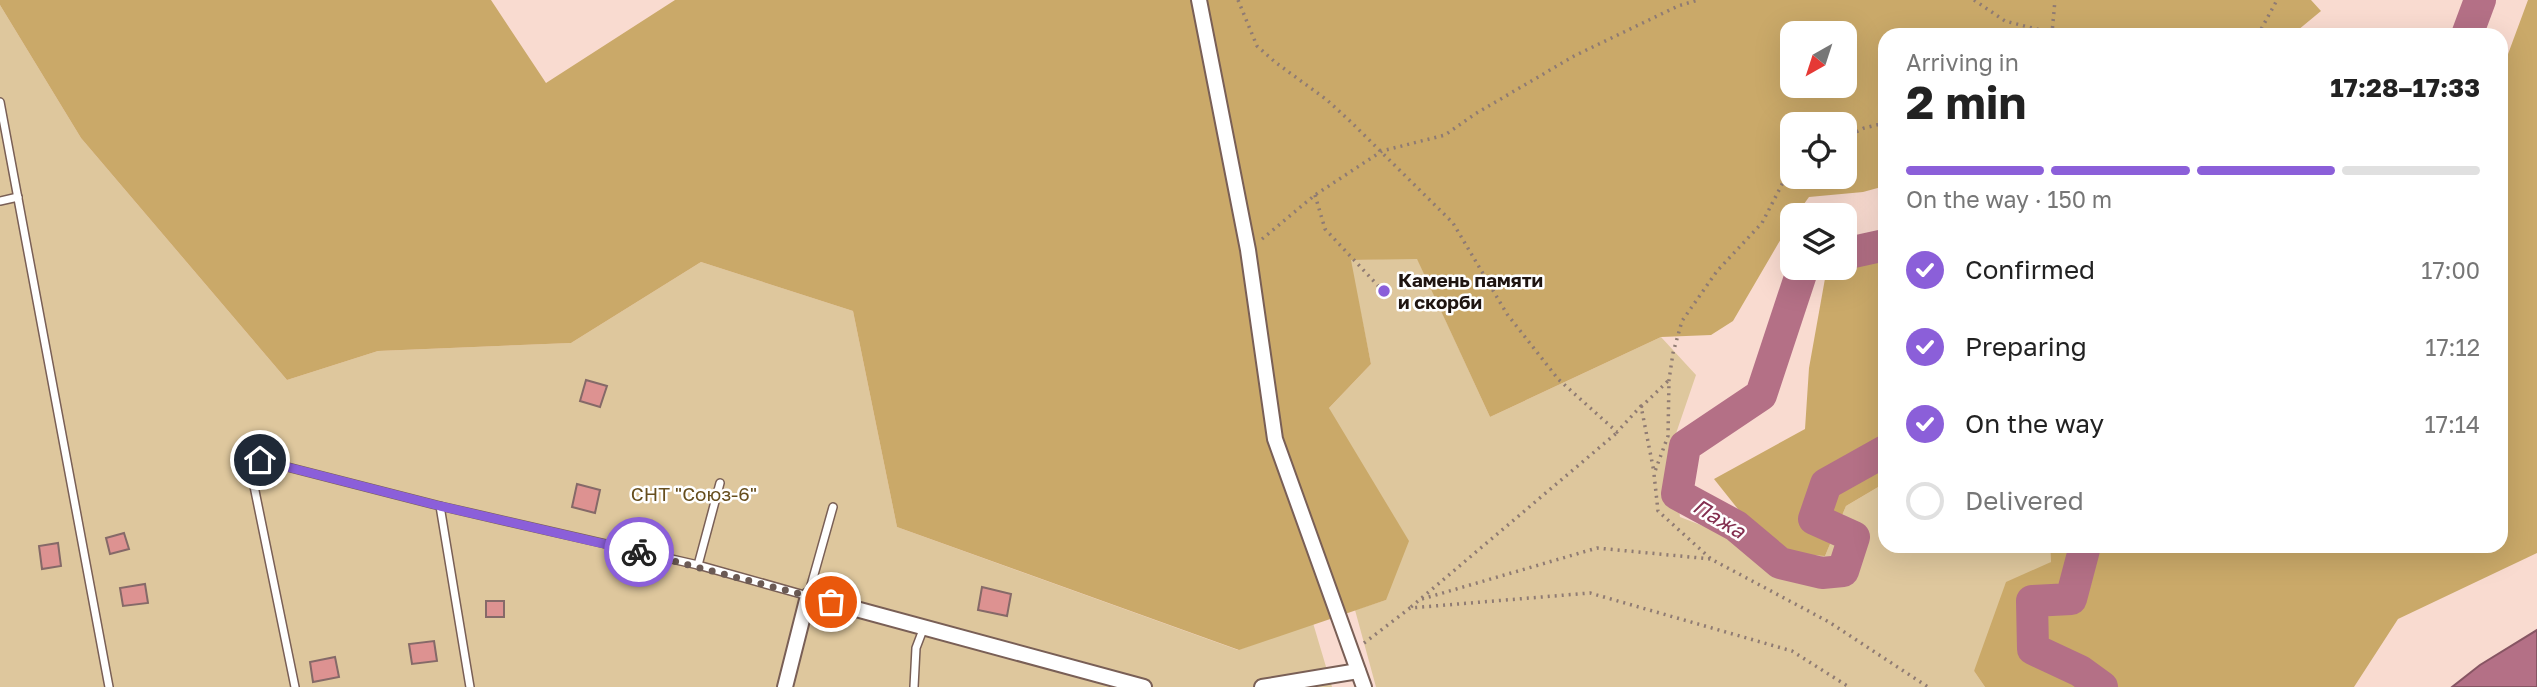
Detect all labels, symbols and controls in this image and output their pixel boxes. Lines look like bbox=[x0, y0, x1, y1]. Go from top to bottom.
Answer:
north arrow bbox=[1780, 21, 1857, 98]
map controls bbox=[1780, 21, 1857, 280]
text: Arriving in bbox=[1906, 48, 2019, 76]
text: 17:28–17:33 bbox=[2330, 72, 2480, 103]
text: 2 min bbox=[1906, 74, 2026, 129]
button: locate bbox=[1780, 112, 1857, 189]
text: On the way · 150 m bbox=[1906, 185, 2112, 213]
button: layers bbox=[1780, 203, 1857, 280]
icon: check bbox=[1906, 251, 1944, 289]
text: Confirmed bbox=[1965, 254, 2095, 285]
text: 17:00 bbox=[2421, 256, 2480, 284]
place label: Камень памяти и скорби bbox=[1398, 268, 1543, 313]
marker: Камень памяти и скорби bbox=[1376, 283, 1392, 299]
icon: check bbox=[1906, 328, 1944, 366]
text: Preparing bbox=[1965, 331, 2087, 362]
text: 17:12 bbox=[2425, 333, 2480, 361]
icon: check bbox=[1906, 405, 1944, 443]
text: On the way bbox=[1965, 408, 2104, 439]
text: 17:14 bbox=[2425, 410, 2480, 438]
pin bbox=[230, 430, 290, 490]
icon: home bbox=[241, 441, 279, 479]
park label: СНТ "Союз-6" bbox=[631, 482, 757, 505]
text: Delivered bbox=[1965, 485, 2084, 516]
water label: Пажа bbox=[1689, 493, 1751, 544]
courier bbox=[604, 517, 674, 587]
icon: bike bbox=[620, 533, 658, 571]
pin bbox=[801, 572, 861, 632]
icon: bag bbox=[812, 583, 850, 621]

